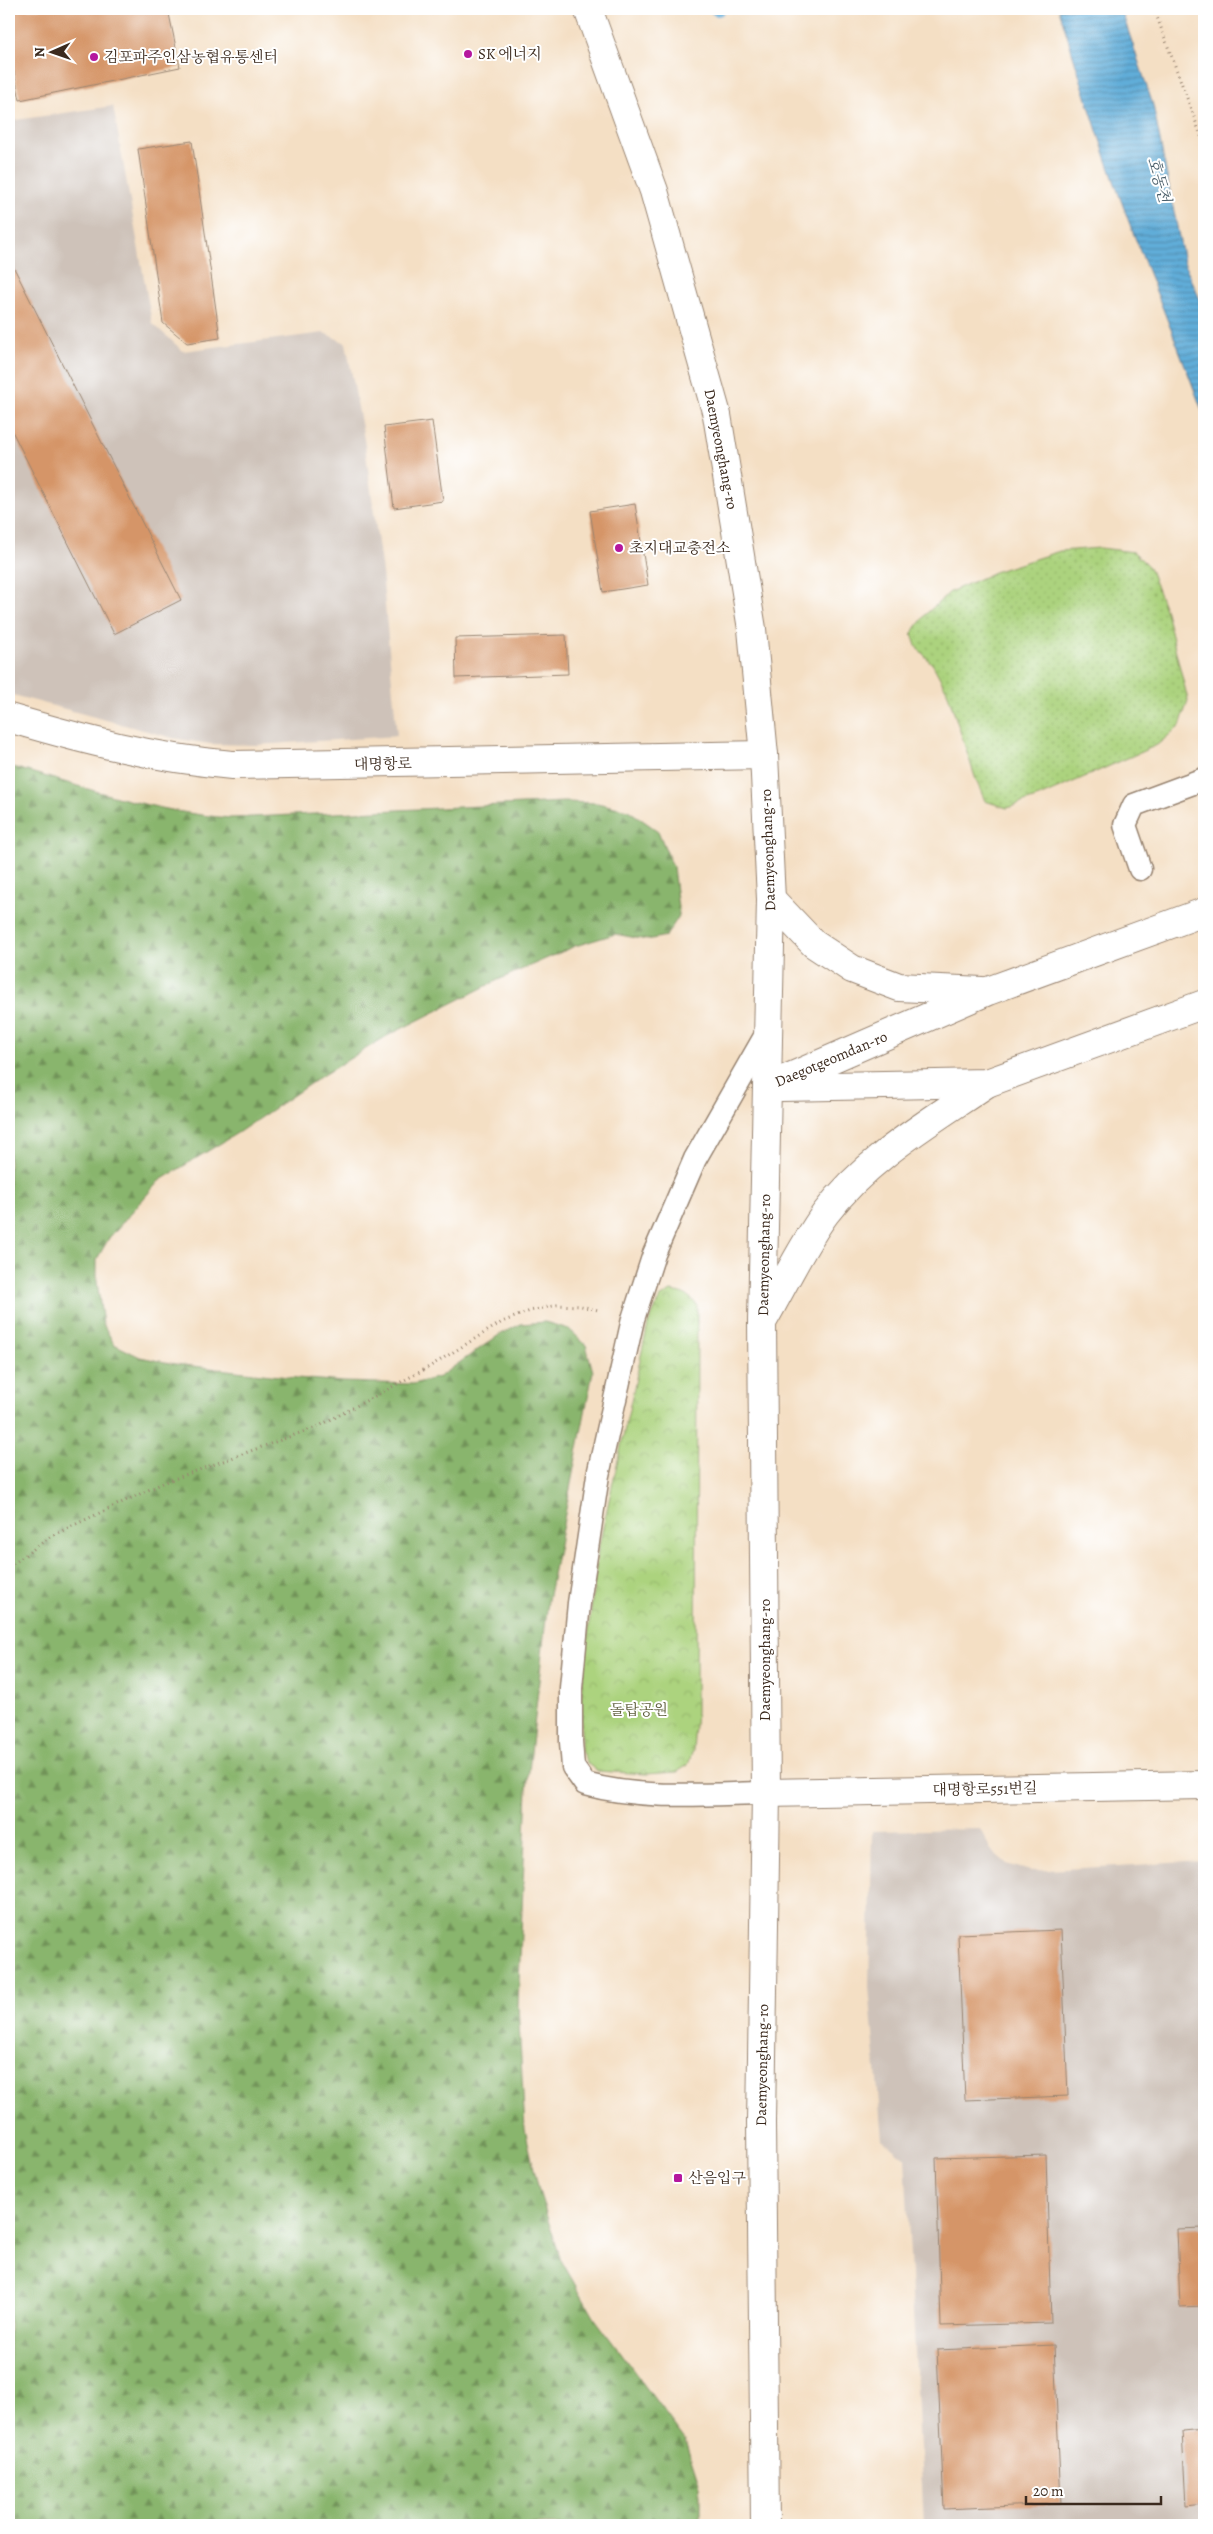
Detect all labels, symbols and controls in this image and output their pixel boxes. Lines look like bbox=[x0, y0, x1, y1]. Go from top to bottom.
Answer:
north arrow bbox=[28, 28, 78, 78]
place label: SK 에너지 bbox=[478, 44, 542, 64]
text: N bbox=[30, 47, 49, 58]
place label: 김포파주인삼농협유통센터 bbox=[104, 47, 278, 67]
marker: SK 에너지 bbox=[462, 48, 474, 60]
marker: 김포파주인삼농협유통센터 bbox=[88, 51, 100, 63]
water label: 호동천 bbox=[1142, 155, 1176, 207]
street label: Daemyeonghang-ro bbox=[700, 387, 742, 511]
place label: 초지대교충전소 bbox=[629, 538, 731, 558]
marker: 초지대교충전소 bbox=[613, 542, 625, 554]
street label: 대명항로 bbox=[354, 753, 413, 775]
street label: Daemyeonghang-ro bbox=[756, 789, 780, 911]
street label: Daegotgeomdan-ro bbox=[772, 1026, 890, 1092]
street label: Daemyeonghang-ro bbox=[753, 1194, 775, 1316]
street label: Daemyeonghang-ro bbox=[755, 1599, 775, 1721]
park label: 돌탑공원 bbox=[610, 1700, 668, 1720]
street label: 대명항로551번길 bbox=[932, 1778, 1038, 1800]
street label: Daemyeonghang-ro bbox=[751, 2004, 773, 2126]
place label: 산음입구 bbox=[688, 2168, 746, 2188]
marker: 산음입구 bbox=[672, 2172, 684, 2184]
scale bar bbox=[1026, 2474, 1160, 2506]
text: 20 m bbox=[1033, 2481, 1064, 2501]

